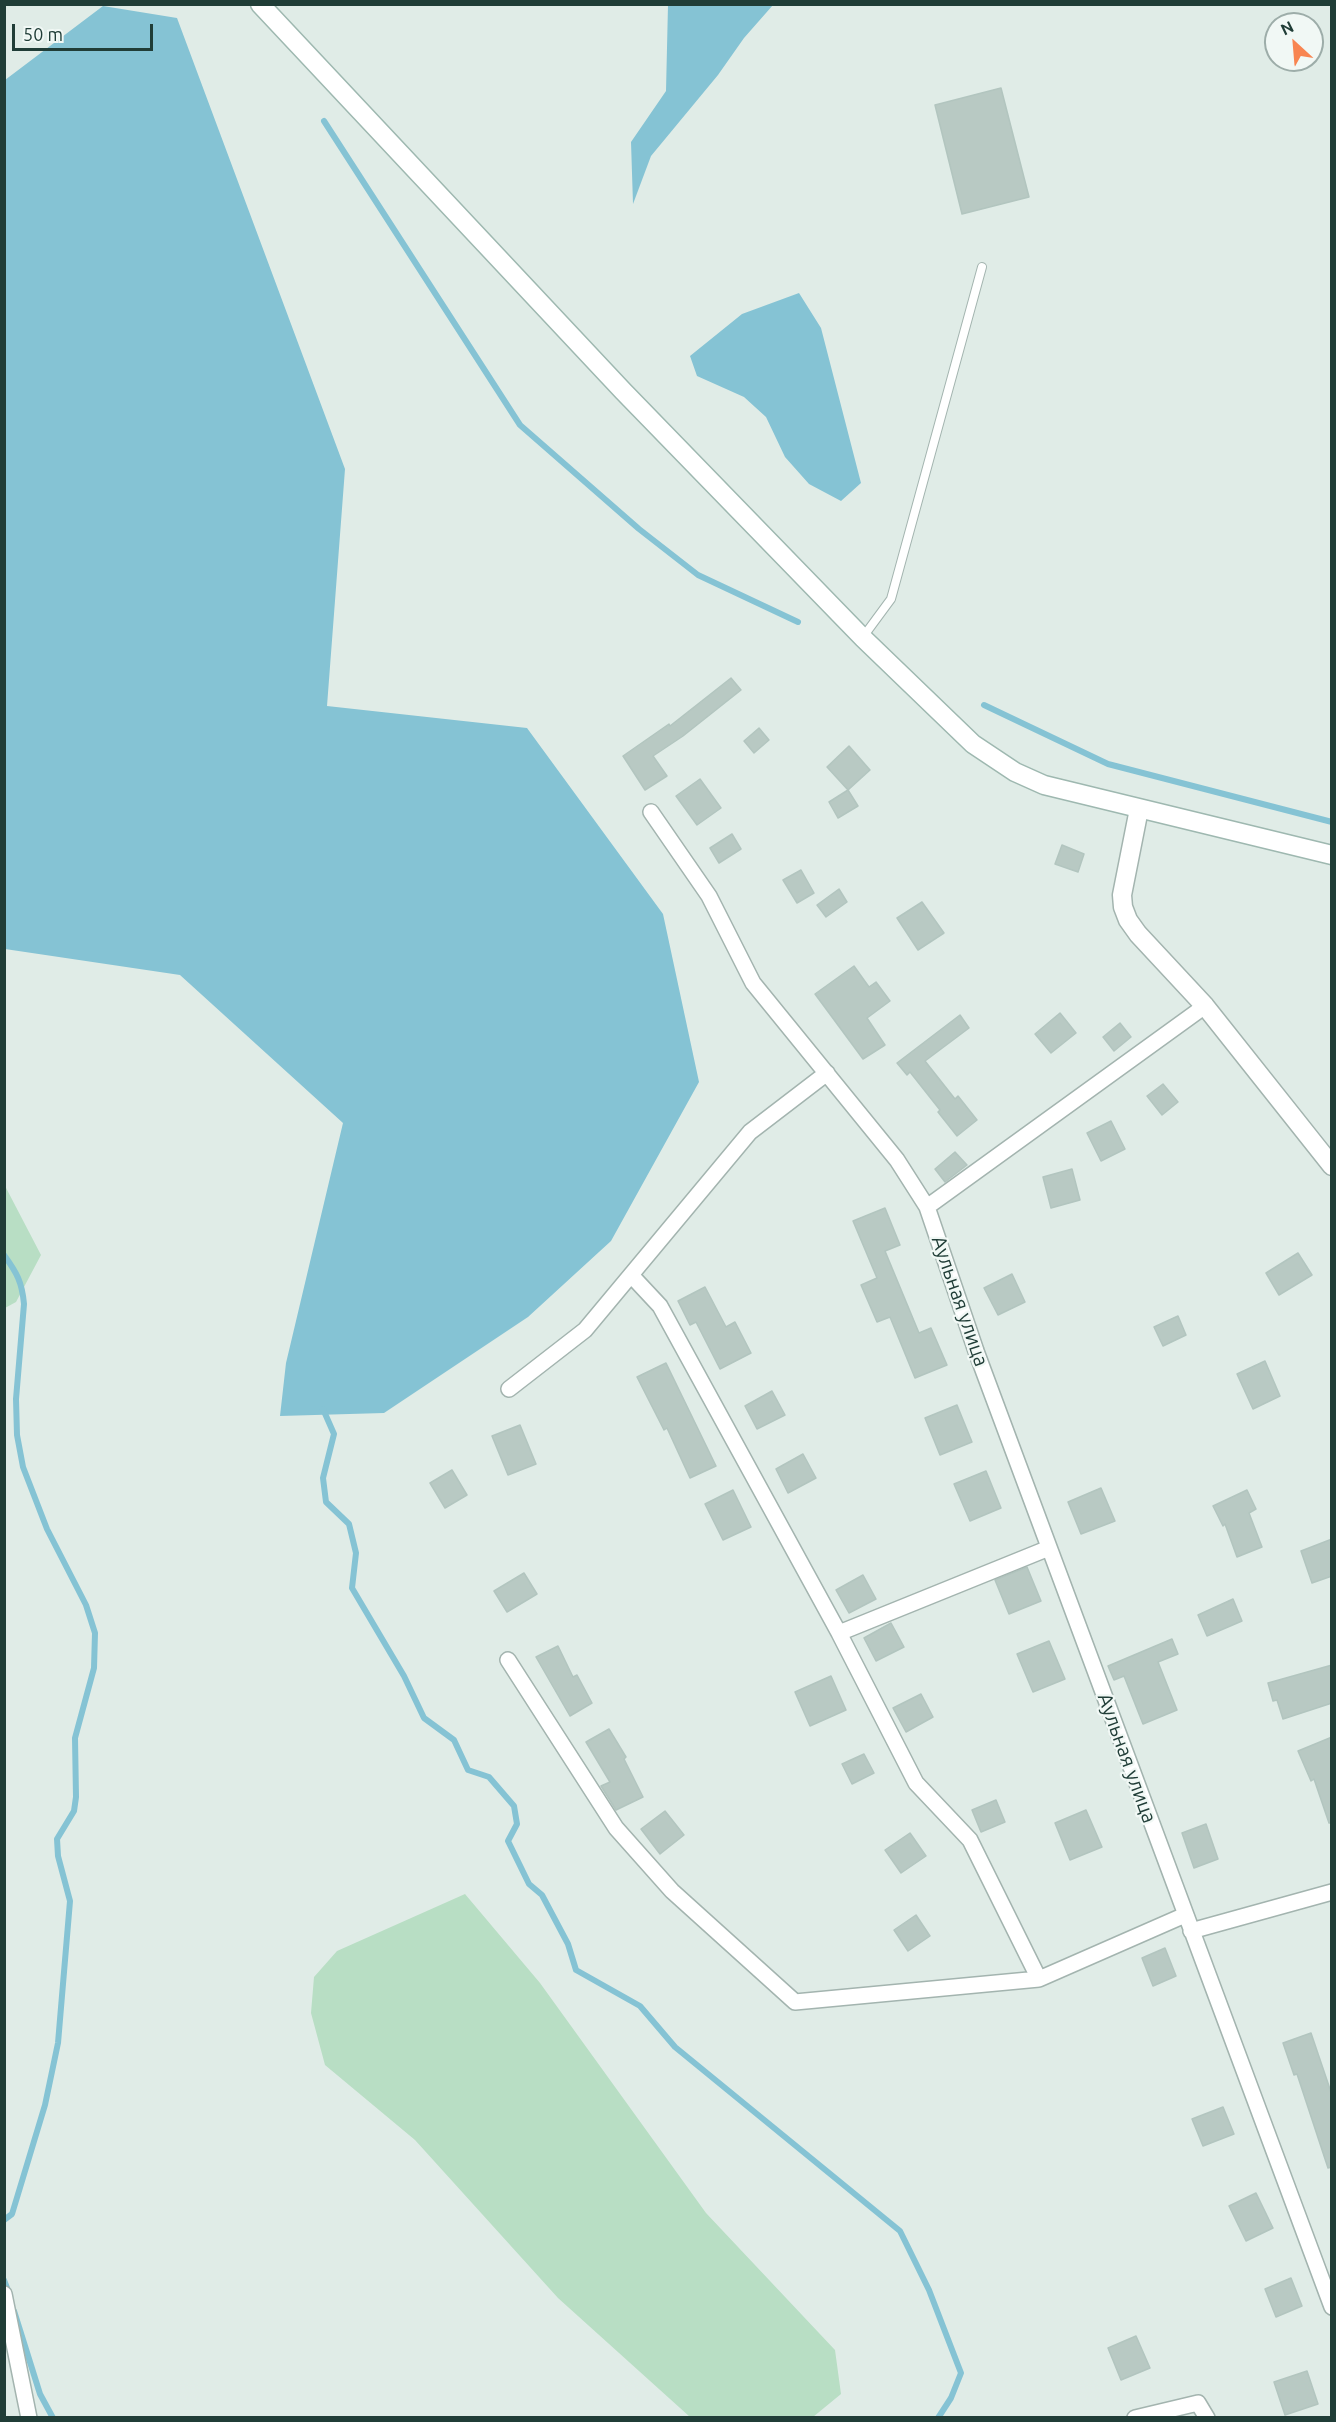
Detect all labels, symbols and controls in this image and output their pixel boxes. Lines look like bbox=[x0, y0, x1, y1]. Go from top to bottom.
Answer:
scale bar bbox=[15, 12, 156, 50]
north arrow bbox=[1264, 12, 1324, 72]
text: N bbox=[1278, 17, 1296, 38]
text: 50 m bbox=[23, 24, 63, 44]
street label: Аульная улица bbox=[926, 1233, 994, 1369]
street label: Аульная улица bbox=[1092, 1690, 1162, 1826]

